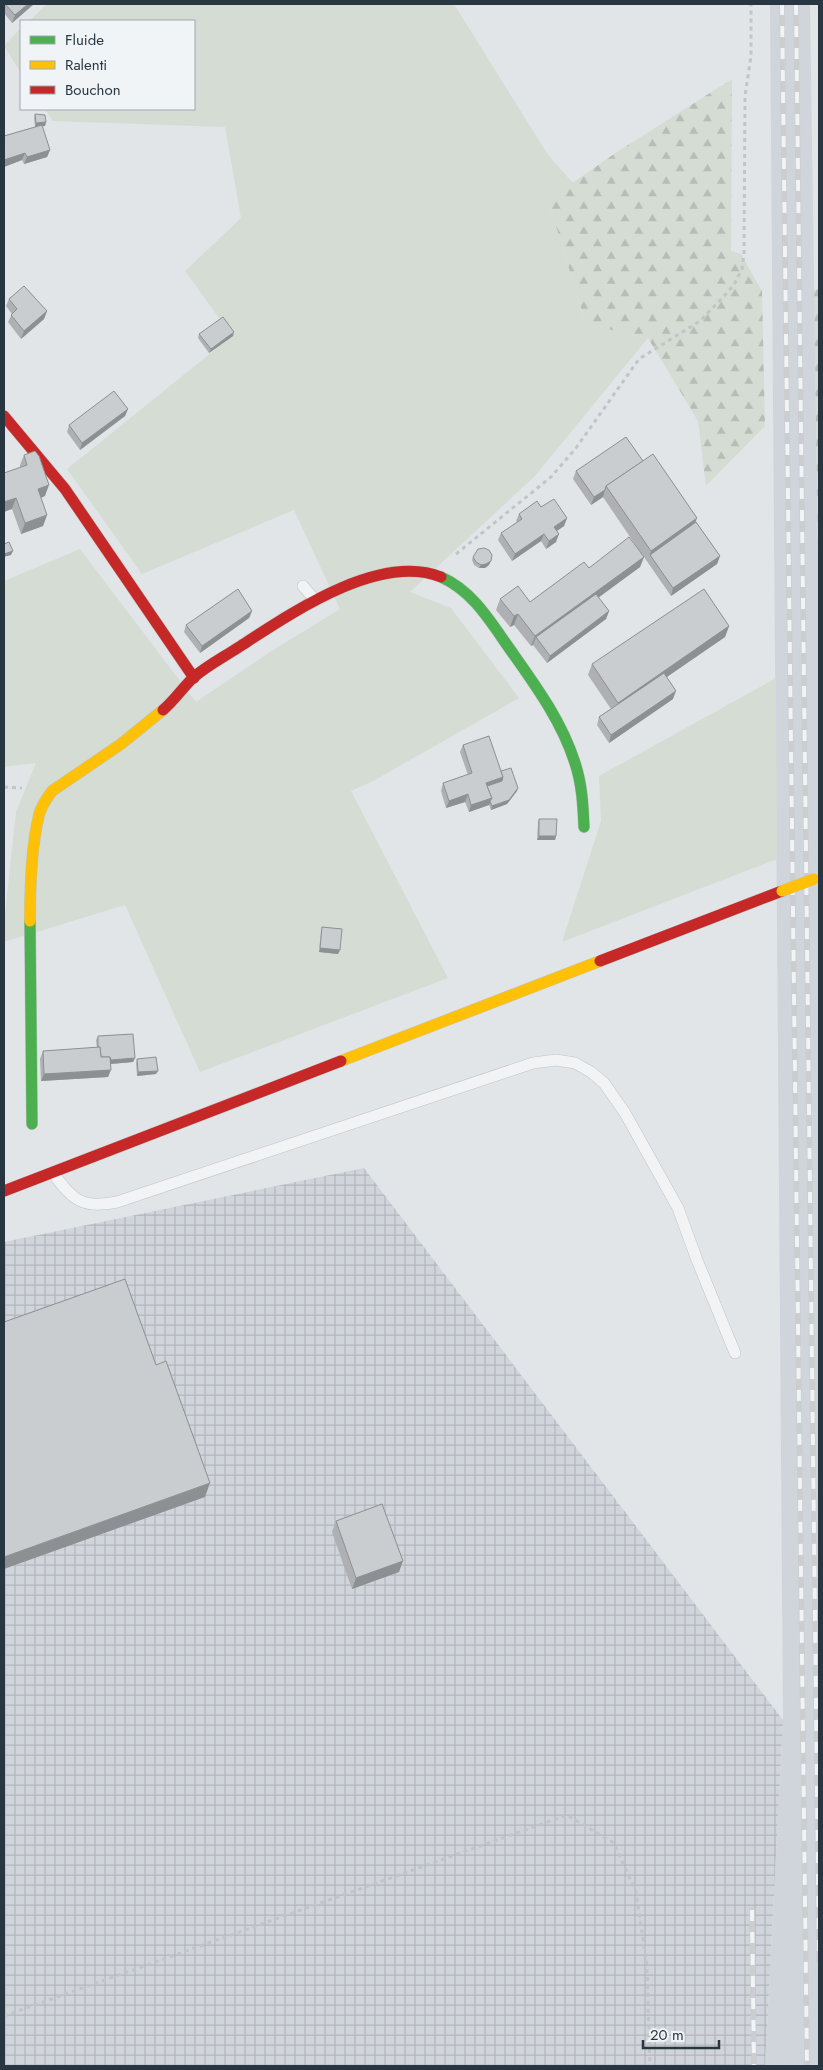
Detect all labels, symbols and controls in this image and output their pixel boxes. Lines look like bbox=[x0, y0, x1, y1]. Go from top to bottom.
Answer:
legend bbox=[20, 20, 195, 110]
text: Fluide bbox=[65, 29, 104, 51]
text: Ralenti bbox=[65, 54, 107, 76]
text: Bouchon bbox=[65, 79, 121, 101]
scale bar bbox=[643, 2018, 719, 2050]
text: 20 m bbox=[650, 2024, 684, 2046]

